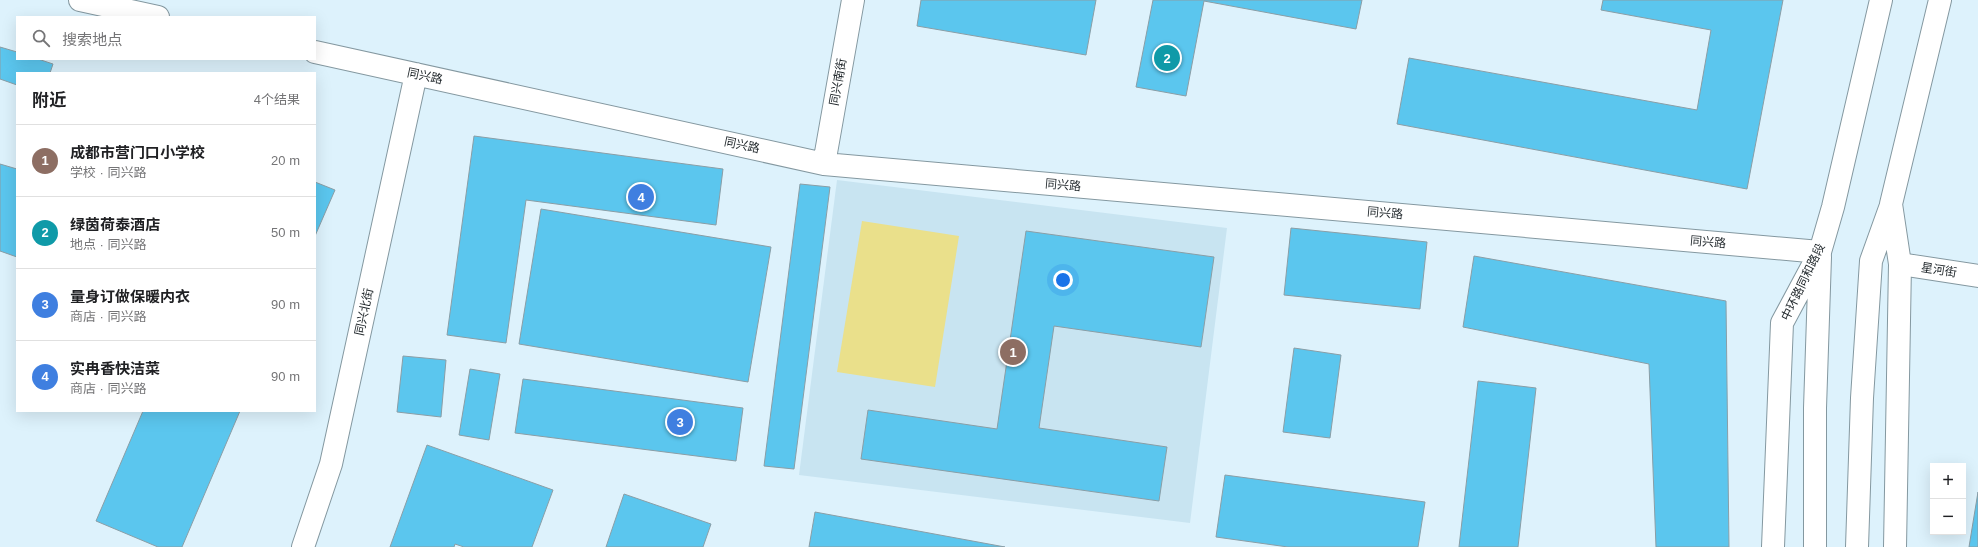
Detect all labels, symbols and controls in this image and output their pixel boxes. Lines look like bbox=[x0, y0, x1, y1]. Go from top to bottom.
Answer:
search box bbox=[16, 16, 316, 60]
icon: search bbox=[30, 27, 52, 49]
text: 搜索地点 bbox=[62, 31, 122, 48]
pin: 2 bbox=[1154, 43, 1180, 73]
street label: 同兴南街 bbox=[827, 57, 849, 107]
street label: 同兴路 bbox=[406, 65, 444, 87]
text: 附近 bbox=[32, 91, 66, 110]
text: 4个结果 bbox=[254, 92, 300, 107]
street label: 同兴路 bbox=[723, 134, 761, 156]
text: 成都市营门口小学校 bbox=[70, 144, 205, 161]
text: 1 bbox=[41, 153, 49, 168]
text: 20 m bbox=[271, 153, 300, 168]
text: 学校 · 同兴路 bbox=[70, 165, 147, 180]
street label: 同兴路 bbox=[1044, 176, 1082, 194]
pin: 4 bbox=[628, 182, 654, 212]
street label: 同兴路 bbox=[1366, 204, 1404, 222]
text: 绿茵荷泰酒店 bbox=[70, 216, 160, 233]
text: 2 bbox=[41, 225, 49, 240]
text: 50 m bbox=[271, 225, 300, 240]
street label: 同兴路 bbox=[1689, 233, 1727, 251]
text: 地点 · 同兴路 bbox=[70, 237, 147, 252]
street label: 中环路同和路段 bbox=[1778, 241, 1828, 323]
street label: 星河街 bbox=[1920, 260, 1958, 280]
your location bbox=[1053, 270, 1073, 290]
street label: 同兴北街 bbox=[352, 287, 376, 337]
text: 量身订做保暖内衣 bbox=[70, 288, 190, 305]
text: 3 bbox=[41, 297, 49, 312]
text: 90 m bbox=[271, 297, 300, 312]
text: 商店 · 同兴路 bbox=[70, 309, 147, 324]
pin: 1 bbox=[1000, 337, 1026, 367]
text: 实冉香快洁菜 bbox=[70, 360, 160, 377]
text: 4 bbox=[41, 369, 49, 384]
text: 90 m bbox=[271, 369, 300, 384]
text: 商店 · 同兴路 bbox=[70, 381, 147, 396]
pin: 3 bbox=[667, 407, 693, 437]
map controls bbox=[1930, 463, 1966, 535]
button: + bbox=[1930, 463, 1966, 499]
button: − bbox=[1930, 499, 1966, 535]

